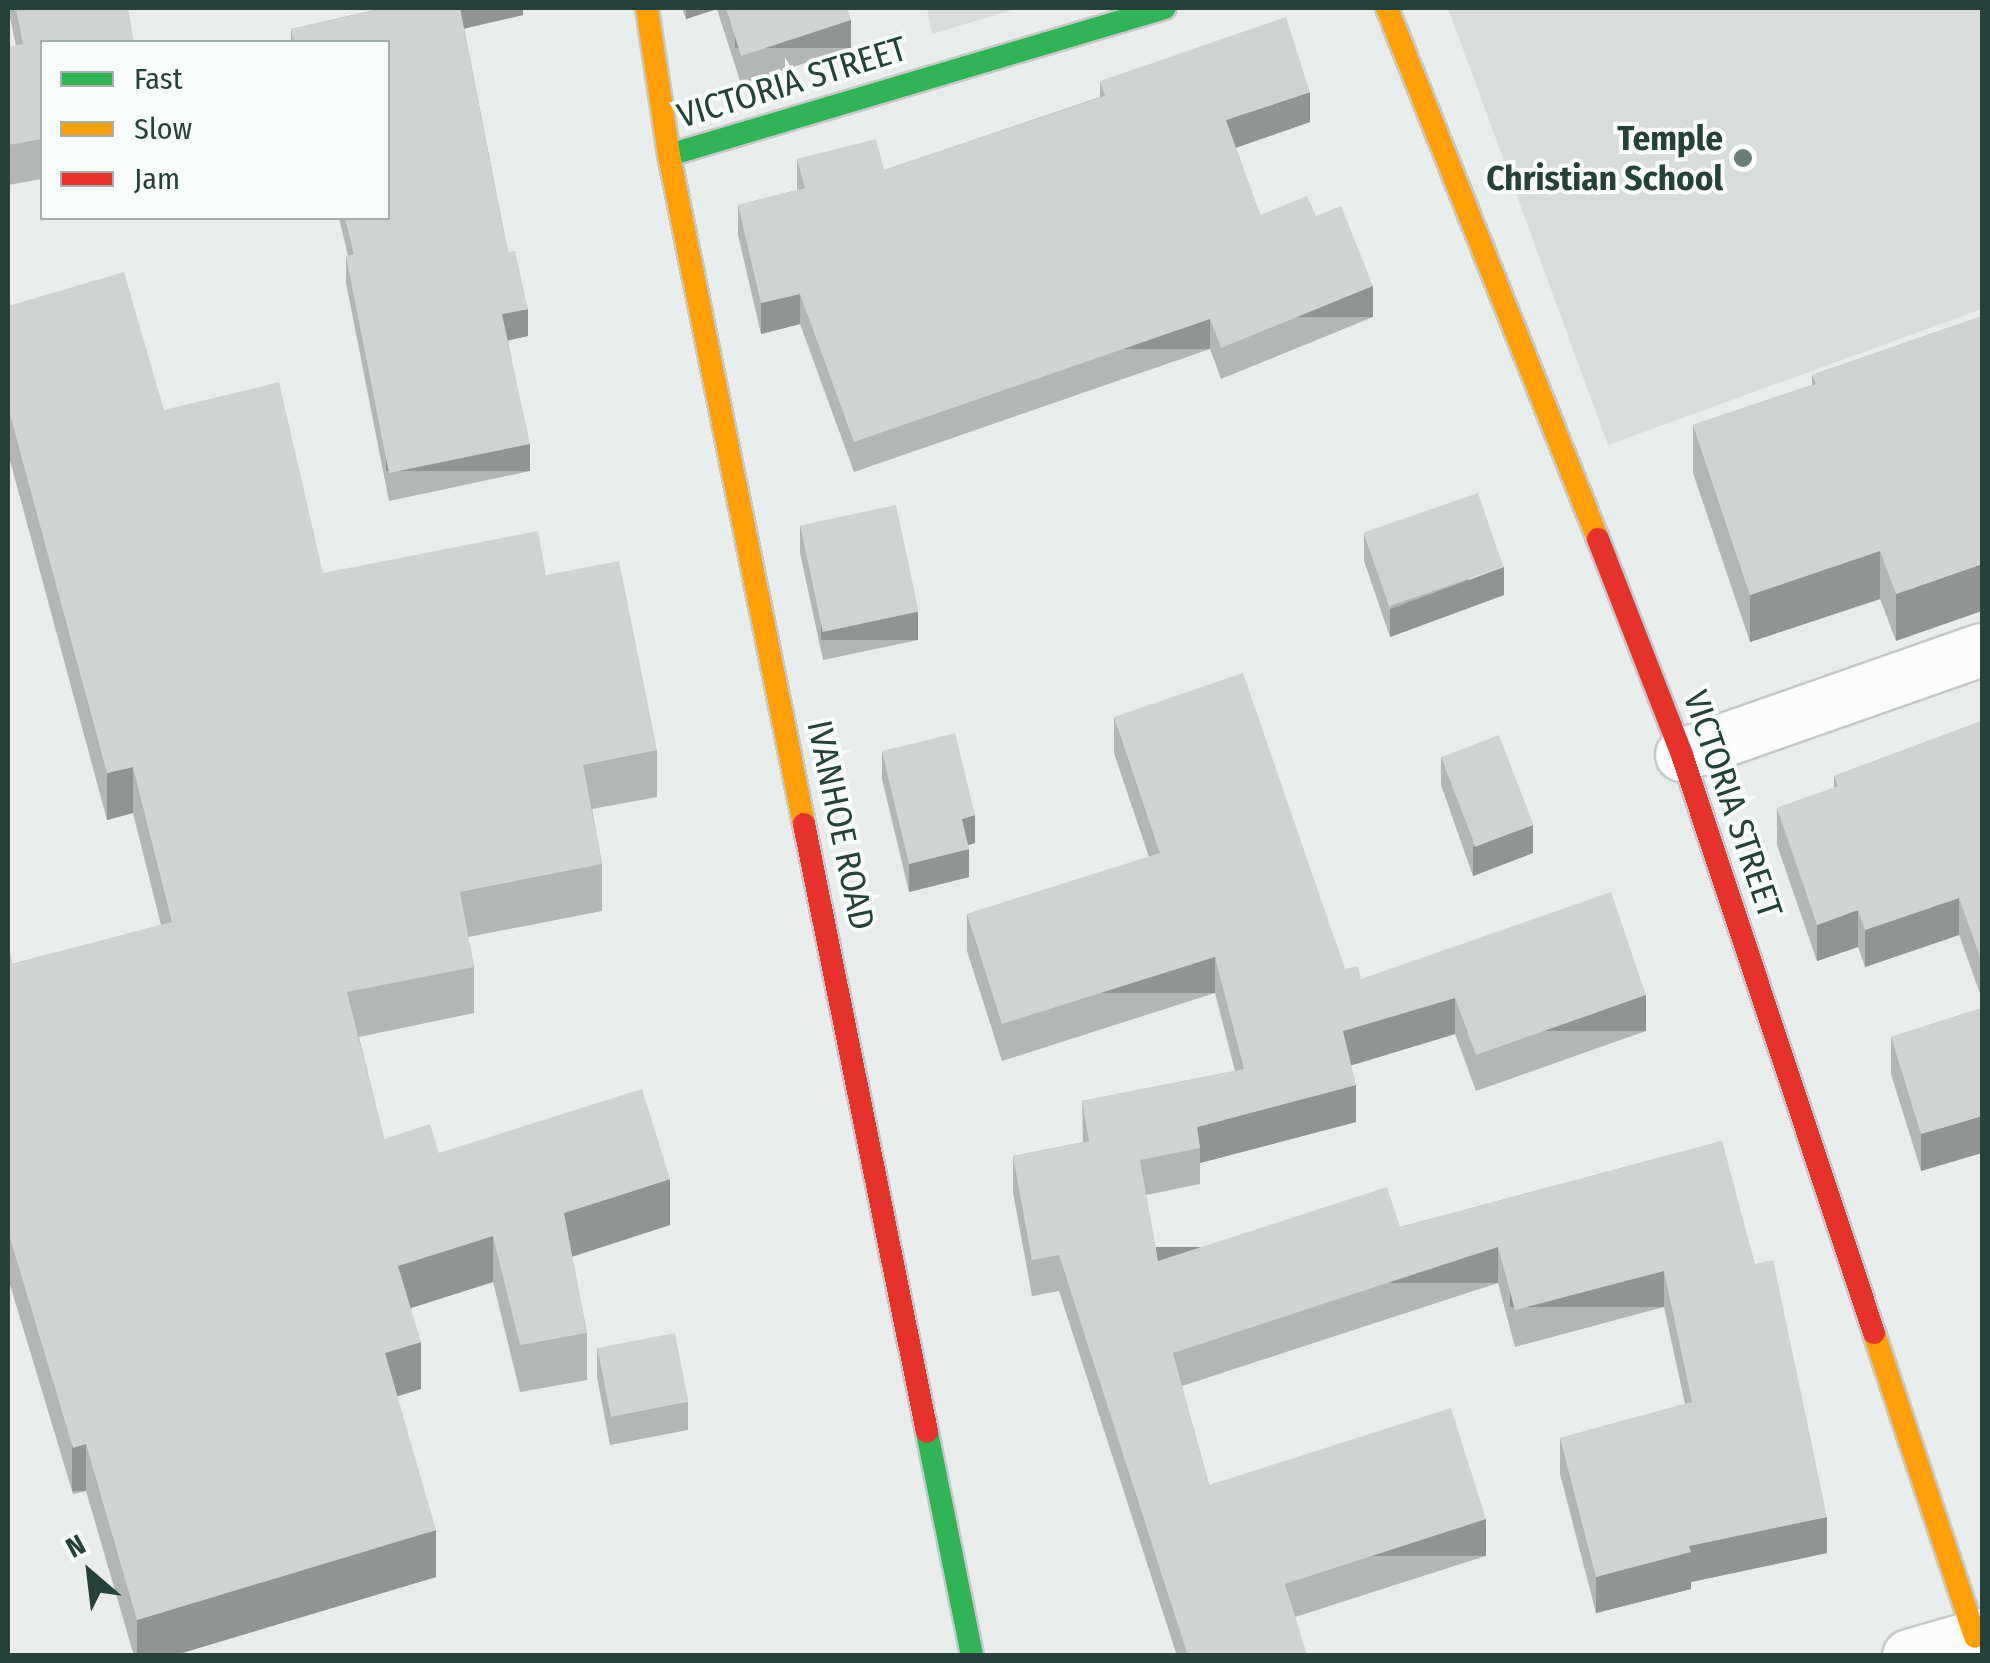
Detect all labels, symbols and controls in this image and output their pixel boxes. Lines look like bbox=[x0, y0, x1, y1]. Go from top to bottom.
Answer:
street label: VICTORIA STREET bbox=[672, 27, 912, 137]
legend bbox=[40, 40, 390, 220]
text: Fast bbox=[134, 61, 182, 97]
text: Slow bbox=[134, 111, 192, 147]
place label: Temple Christian School bbox=[1486, 117, 1723, 199]
marker: Temple Christian School bbox=[1732, 147, 1754, 169]
text: Jam bbox=[134, 161, 180, 197]
street label: VICTORIA STREET bbox=[1675, 685, 1791, 923]
street label: IVANHOE ROAD bbox=[798, 716, 884, 934]
north arrow bbox=[40, 1523, 140, 1623]
text: N bbox=[61, 1528, 91, 1565]

